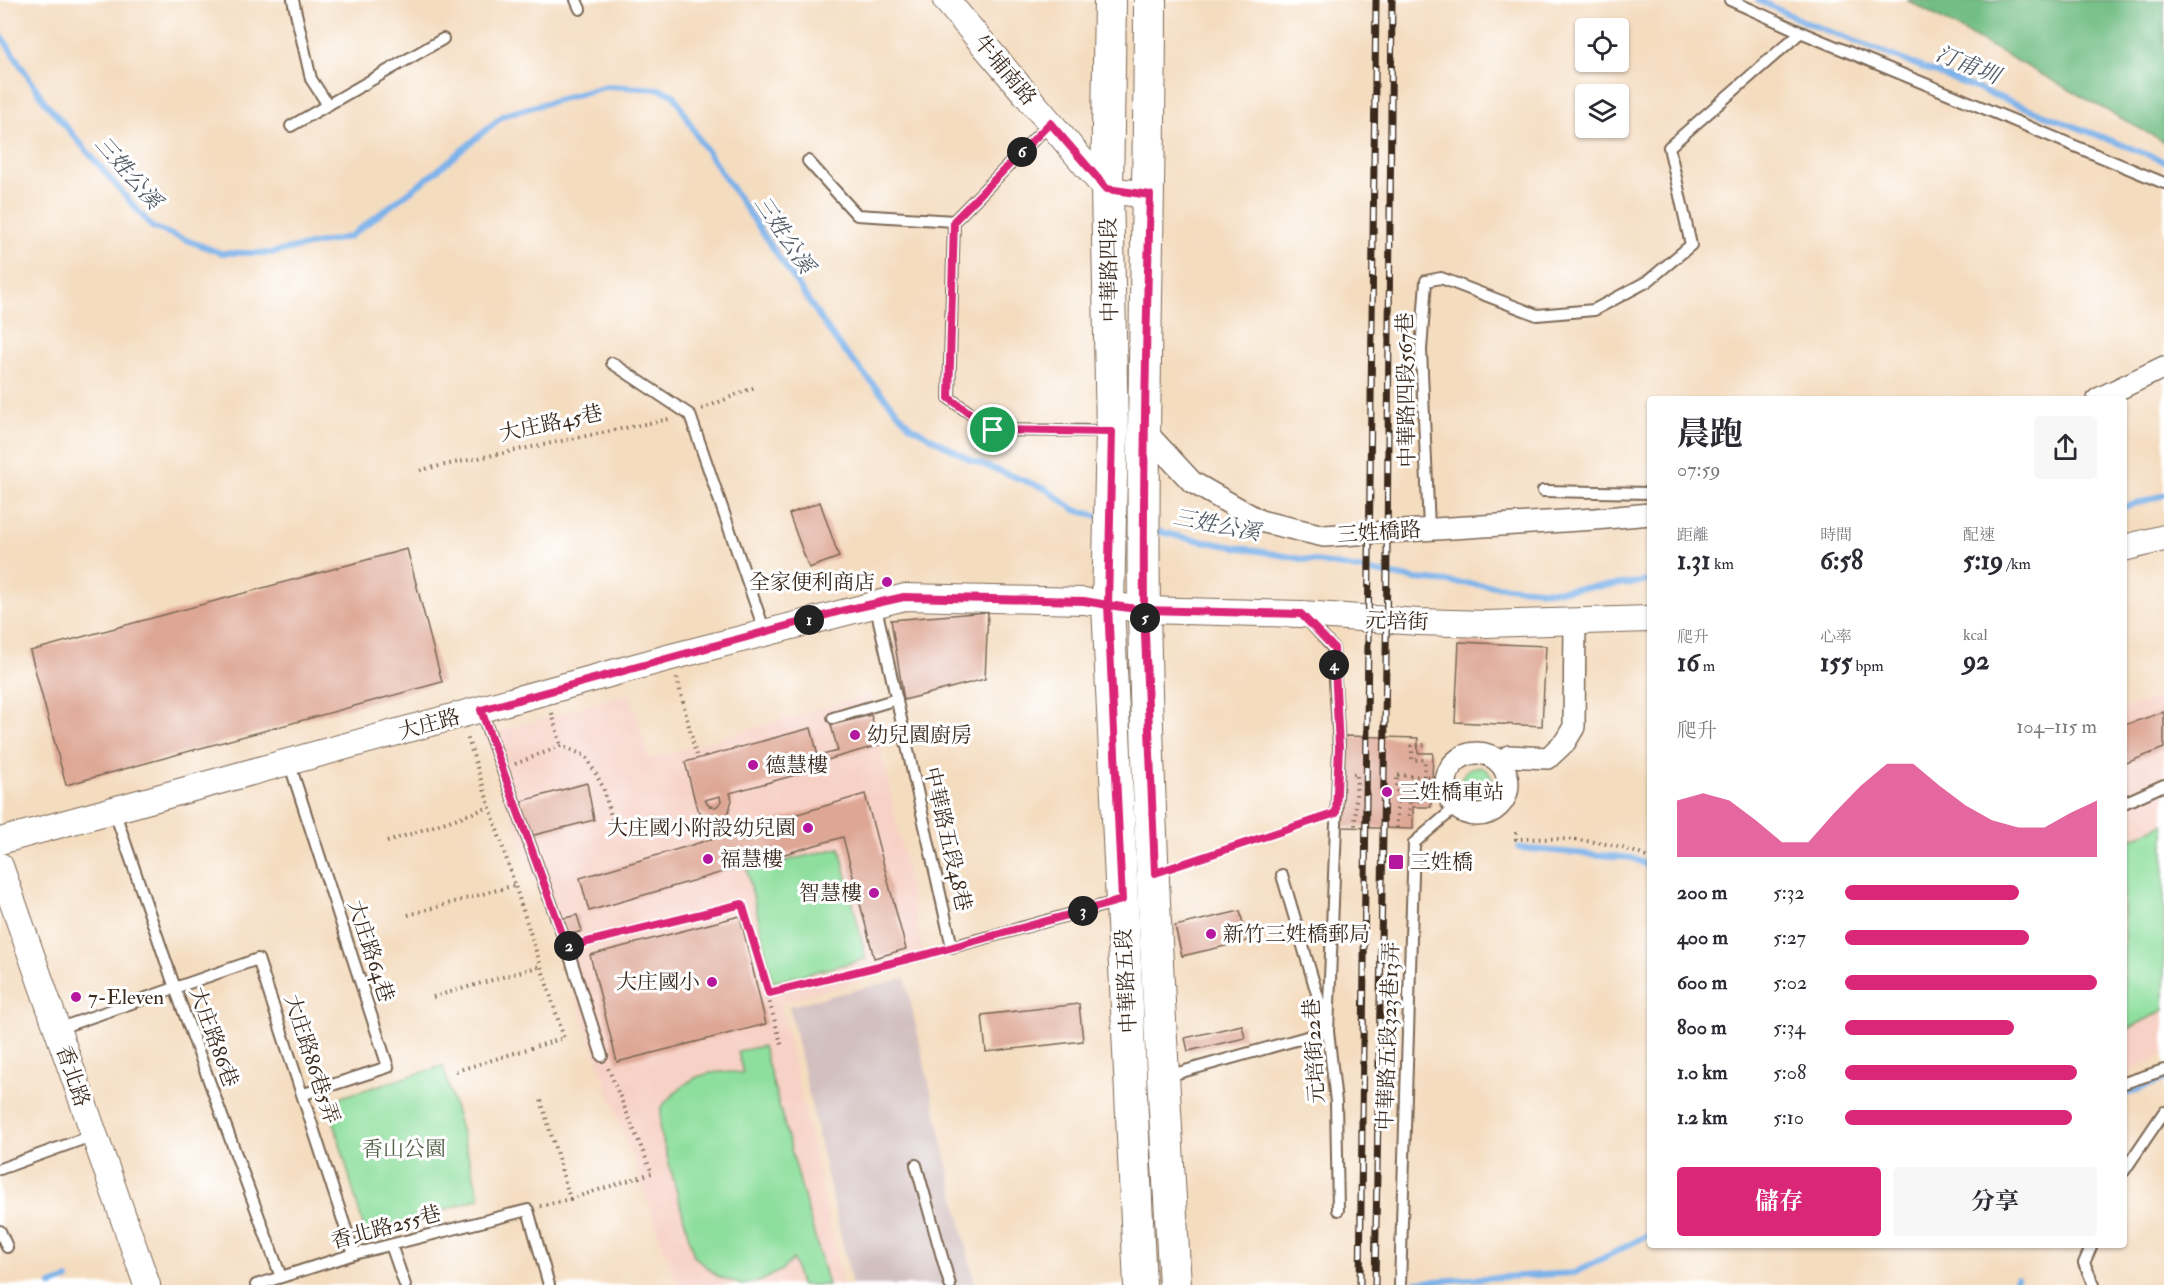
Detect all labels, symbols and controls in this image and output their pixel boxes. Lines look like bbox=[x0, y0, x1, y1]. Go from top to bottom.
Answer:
map controls bbox=[1575, 18, 1629, 138]
button: locate bbox=[1575, 18, 1629, 72]
street label: 牛埔南路 bbox=[967, 29, 1042, 111]
water label: 汀甫圳 bbox=[1932, 40, 2007, 92]
button: layers bbox=[1575, 84, 1629, 138]
water label: 三姓公溪 bbox=[89, 130, 169, 217]
pin: 6 bbox=[1007, 137, 1037, 167]
text: 6 bbox=[1018, 142, 1026, 162]
water label: 三姓公溪 bbox=[748, 190, 821, 281]
street label: 中華路四段 bbox=[1095, 217, 1124, 323]
street label: 中華路四段567巷 bbox=[1392, 312, 1421, 468]
street label: 大庄路45巷 bbox=[497, 399, 605, 448]
pin bbox=[967, 404, 1018, 455]
icon: arrive bbox=[976, 413, 1009, 446]
text: 晨跑 bbox=[1677, 414, 1743, 455]
button: share bbox=[2034, 416, 2097, 479]
text: 07:59 bbox=[1677, 457, 1720, 482]
water label: 三姓公溪 bbox=[1171, 503, 1265, 548]
street label: 三姓橋路 bbox=[1336, 516, 1422, 549]
text: 距離 bbox=[1677, 525, 1709, 545]
text: 時間 bbox=[1820, 525, 1852, 545]
text: 配速 bbox=[1963, 525, 1995, 545]
text: 1.31 bbox=[1677, 545, 1711, 577]
text: 6:58 bbox=[1820, 545, 1863, 577]
text: 5:19 bbox=[1963, 545, 2003, 577]
text: km bbox=[1711, 554, 1734, 574]
text: /km bbox=[2003, 554, 2031, 574]
place label: 全家便利商店 bbox=[749, 569, 875, 596]
marker: 全家便利商店 bbox=[880, 575, 894, 589]
pin: 5 bbox=[1130, 603, 1160, 633]
pin: 1 bbox=[794, 605, 824, 635]
street label: 元培街 bbox=[1365, 607, 1429, 636]
text: 5 bbox=[1141, 608, 1149, 628]
text: 1 bbox=[806, 610, 812, 630]
text: kcal bbox=[1963, 625, 1988, 645]
text: 爬升 bbox=[1677, 627, 1709, 647]
text: 心率 bbox=[1820, 627, 1852, 647]
text: 92 bbox=[1963, 645, 1990, 677]
text: 16 bbox=[1677, 647, 1699, 679]
text: 155 bbox=[1820, 647, 1852, 679]
pin: 4 bbox=[1319, 650, 1349, 680]
text: 4 bbox=[1330, 655, 1338, 675]
text: m bbox=[1699, 656, 1715, 676]
text: bpm bbox=[1852, 656, 1884, 676]
street label: 大庄路 bbox=[395, 703, 463, 746]
text: 104–115 m bbox=[2016, 714, 2097, 739]
text: 爬升 bbox=[1677, 718, 1717, 743]
place label: 幼兒園廚房 bbox=[867, 722, 972, 749]
marker: 幼兒園廚房 bbox=[848, 728, 862, 742]
place label: 德慧樓 bbox=[765, 752, 828, 779]
marker: 德慧樓 bbox=[746, 758, 760, 772]
street label: 中華路五段48巷 bbox=[918, 764, 977, 914]
place label: 三姓橋車站 bbox=[1399, 779, 1504, 806]
marker: 三姓橋車站 bbox=[1380, 785, 1394, 799]
place label: 大庄國小附設幼兒園 bbox=[607, 815, 796, 842]
marker: 大庄國小附設幼兒園 bbox=[801, 821, 815, 835]
place label: 福慧樓 bbox=[720, 846, 783, 873]
place label: 三姓橋 bbox=[1410, 849, 1473, 876]
marker: 福慧樓 bbox=[701, 852, 715, 866]
marker: 三姓橋 bbox=[1387, 853, 1405, 871]
place label: 智慧樓 bbox=[799, 880, 862, 907]
text: 200 m bbox=[1677, 880, 1727, 905]
text: 5:32 bbox=[1773, 880, 1805, 905]
marker: 智慧樓 bbox=[867, 886, 881, 900]
pin: 3 bbox=[1068, 896, 1098, 926]
street label: 大庄路64巷 bbox=[341, 897, 400, 1006]
text: 3 bbox=[1080, 901, 1086, 921]
place label: 新竹三姓橋郵局 bbox=[1223, 921, 1370, 948]
text: 400 m bbox=[1677, 925, 1728, 950]
text: 5:27 bbox=[1773, 925, 1806, 950]
marker: 新竹三姓橋郵局 bbox=[1204, 927, 1218, 941]
street label: 中華路五段 bbox=[1110, 928, 1143, 1034]
pin: 2 bbox=[554, 931, 584, 961]
text: 2 bbox=[565, 936, 573, 956]
street label: 中華路五段323巷13弄 bbox=[1372, 941, 1405, 1131]
place label: 大庄國小 bbox=[616, 969, 700, 996]
text: 600 m bbox=[1677, 970, 1727, 995]
text: 5:02 bbox=[1773, 970, 1807, 995]
marker: 大庄國小 bbox=[705, 975, 719, 989]
street label: 大庄路86巷 bbox=[183, 983, 244, 1091]
place label: 7-Eleven bbox=[88, 984, 164, 1011]
marker: 7-Eleven bbox=[69, 990, 83, 1004]
street label: 大庄路86巷5弄 bbox=[278, 991, 345, 1127]
street label: 元培街22巷 bbox=[1298, 998, 1331, 1104]
text: 800 m bbox=[1677, 1015, 1727, 1040]
text: 5:34 bbox=[1773, 1015, 1805, 1040]
street label: 香北路 bbox=[50, 1042, 96, 1110]
text: 1.0 km bbox=[1677, 1060, 1728, 1085]
text: 5:08 bbox=[1773, 1060, 1806, 1085]
text: 1.2 km bbox=[1677, 1105, 1727, 1130]
text: 5:10 bbox=[1773, 1105, 1804, 1130]
park label: 香山公園 bbox=[362, 1136, 446, 1163]
button: 儲存 bbox=[1677, 1167, 1881, 1236]
button: 分享 bbox=[1893, 1167, 2097, 1236]
street label: 香北路255巷 bbox=[328, 1200, 444, 1255]

